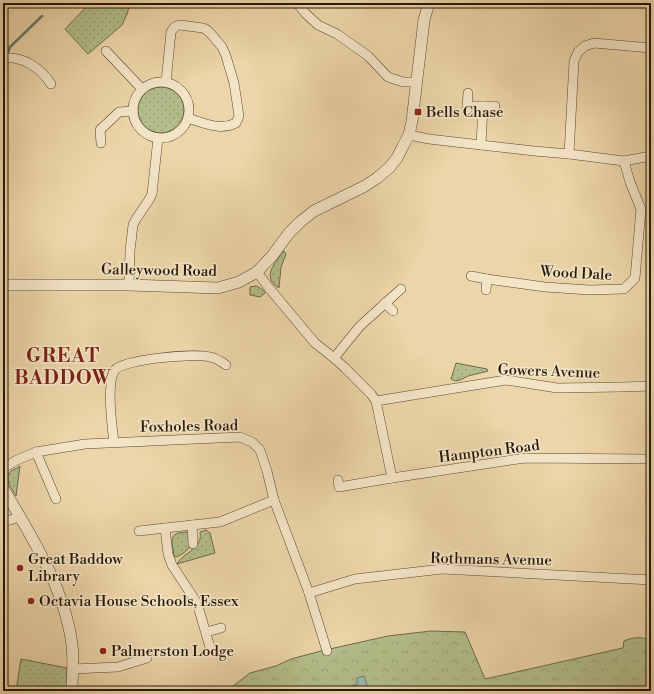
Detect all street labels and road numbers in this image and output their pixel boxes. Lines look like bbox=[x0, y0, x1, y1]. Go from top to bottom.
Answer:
street label: Galleywood Road bbox=[101, 260, 218, 281]
street label: Wood Dale bbox=[538, 262, 613, 285]
street label: Gowers Avenue bbox=[497, 360, 601, 383]
street label: Foxholes Road bbox=[140, 416, 239, 437]
street label: Hampton Road bbox=[437, 436, 541, 467]
street label: Rothmans Avenue bbox=[430, 549, 552, 570]

